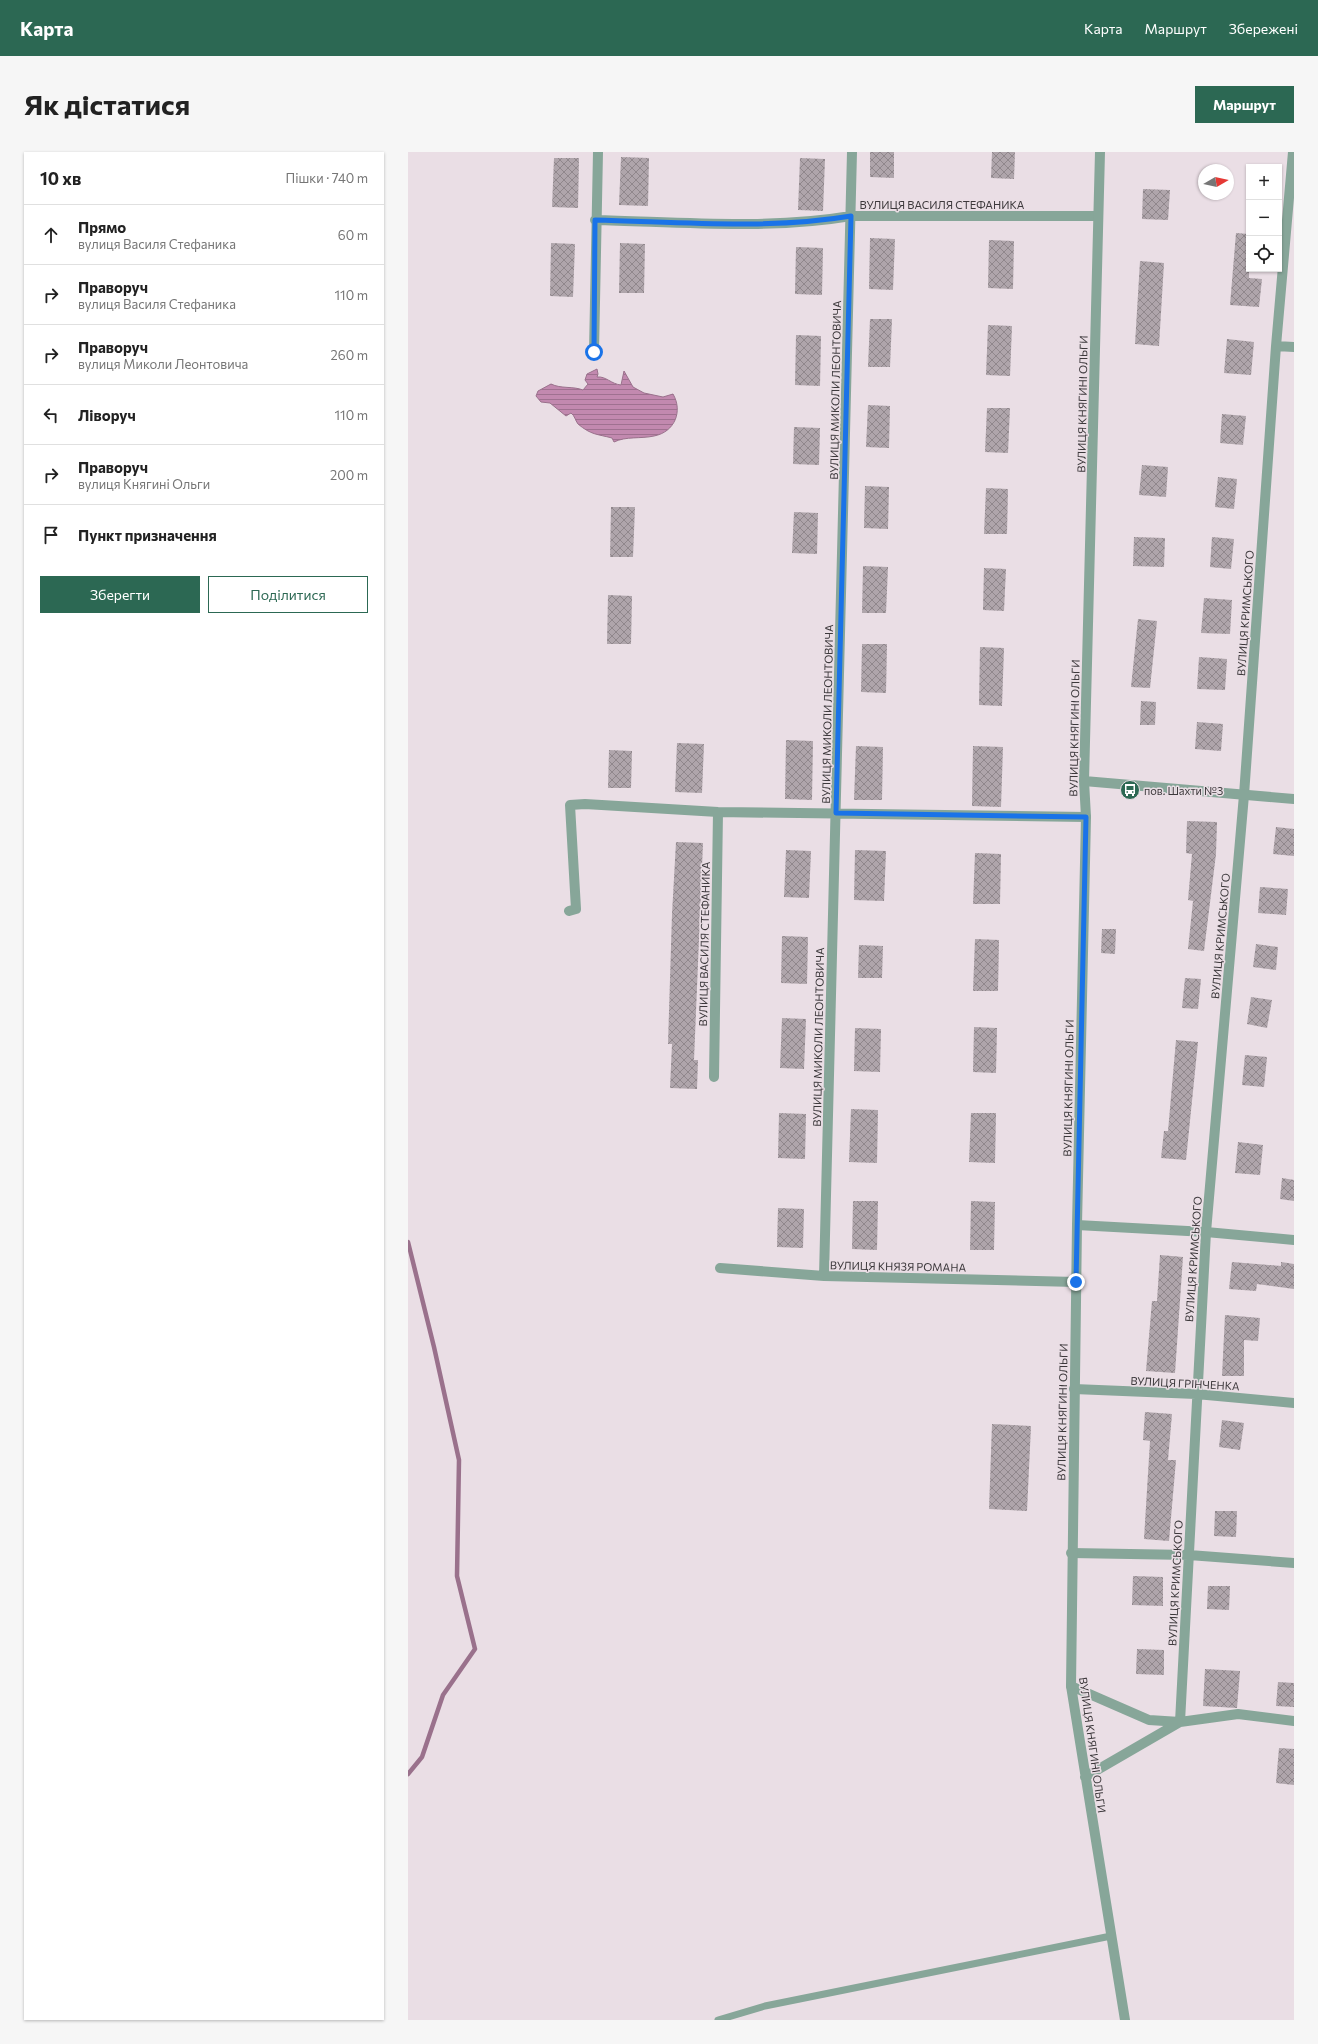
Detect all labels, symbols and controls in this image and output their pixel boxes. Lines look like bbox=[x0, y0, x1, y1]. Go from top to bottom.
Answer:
text: Карта bbox=[20, 17, 73, 40]
text: Карта bbox=[1084, 20, 1123, 37]
text: Маршрут bbox=[1145, 20, 1207, 37]
text: Збережені bbox=[1229, 20, 1298, 37]
button: Маршрут bbox=[1195, 86, 1294, 123]
text: Як дістатися bbox=[24, 87, 190, 121]
north arrow bbox=[1198, 164, 1234, 200]
map controls bbox=[1246, 164, 1282, 272]
button: + bbox=[1246, 164, 1282, 200]
text: 10 хв bbox=[40, 168, 81, 189]
text: Пішки · 740 m bbox=[286, 170, 368, 186]
street label: ВУЛИЦЯ ВАСИЛЯ СТЕФАНИКА bbox=[860, 198, 1025, 211]
button: − bbox=[1246, 200, 1282, 236]
text: Прямо bbox=[78, 218, 126, 236]
icon: ahead bbox=[40, 224, 62, 246]
text: 60 m bbox=[338, 227, 368, 243]
text: вулиця Василя Стефаника bbox=[78, 236, 236, 252]
button: locate bbox=[1246, 236, 1282, 272]
text: Праворуч bbox=[78, 278, 148, 296]
icon: right bbox=[40, 284, 62, 306]
text: 110 m bbox=[335, 287, 368, 303]
text: вулиця Василя Стефаника bbox=[78, 296, 236, 312]
street label: ВУЛИЦЯ МИКОЛИ ЛЕОНТОВИЧА bbox=[827, 300, 843, 480]
street label: ВУЛИЦЯ КНЯГИНІ ОЛЬГИ bbox=[1074, 335, 1090, 473]
text: Праворуч bbox=[78, 338, 148, 356]
route start bbox=[585, 343, 603, 361]
icon: right bbox=[40, 344, 62, 366]
text: 260 m bbox=[331, 347, 368, 363]
text: вулиця Миколи Леонтовича bbox=[78, 356, 248, 372]
icon: left bbox=[40, 404, 62, 426]
text: Ліворуч bbox=[78, 406, 136, 424]
text: 110 m bbox=[335, 407, 368, 423]
text: Праворуч bbox=[78, 458, 148, 476]
icon: right bbox=[40, 464, 62, 486]
text: 200 m bbox=[330, 467, 368, 483]
text: вулиця Княгині Ольги bbox=[78, 476, 210, 492]
icon: arrive bbox=[40, 524, 62, 546]
text: Пункт призначення bbox=[78, 526, 217, 544]
street label: ВУЛИЦЯ КРИМСЬКОГО bbox=[1234, 550, 1256, 676]
button: Зберегти bbox=[40, 576, 200, 613]
button: Поділитися bbox=[208, 576, 368, 613]
street label: ВУЛИЦЯ МИКОЛИ ЛЕОНТОВИЧА bbox=[819, 624, 835, 804]
street label: ВУЛИЦЯ КНЯГИНІ ОЛЬГИ bbox=[1066, 659, 1082, 797]
bus stop icon: пов. Шахти №3 bbox=[1119, 779, 1141, 801]
place label: пов. Шахти №3 bbox=[1144, 784, 1223, 797]
street label: ВУЛИЦЯ ВАСИЛЯ СТЕФАНИКА bbox=[696, 861, 712, 1027]
street label: ВУЛИЦЯ КРИМСЬКОГО bbox=[1208, 873, 1232, 999]
street label: ВУЛИЦЯ МИКОЛИ ЛЕОНТОВИЧА bbox=[810, 947, 826, 1127]
street label: ВУЛИЦЯ КНЯГИНІ ОЛЬГИ bbox=[1060, 1019, 1076, 1157]
street label: ВУЛИЦЯ КРИМСЬКОГО bbox=[1182, 1196, 1204, 1322]
street label: ВУЛИЦЯ КНЯЗЯ РОМАНА bbox=[830, 1258, 967, 1274]
route end bbox=[1067, 1273, 1085, 1291]
street label: ВУЛИЦЯ КНЯГИНІ ОЛЬГИ bbox=[1054, 1343, 1070, 1481]
street label: ВУЛИЦЯ ГРІНЧЕНКА bbox=[1130, 1374, 1240, 1392]
street label: ВУЛИЦЯ КРИМСЬКОГО bbox=[1165, 1520, 1185, 1646]
street label: ВУЛИЦЯ КНЯГИНІ ОЛЬГИ bbox=[1077, 1676, 1109, 1814]

